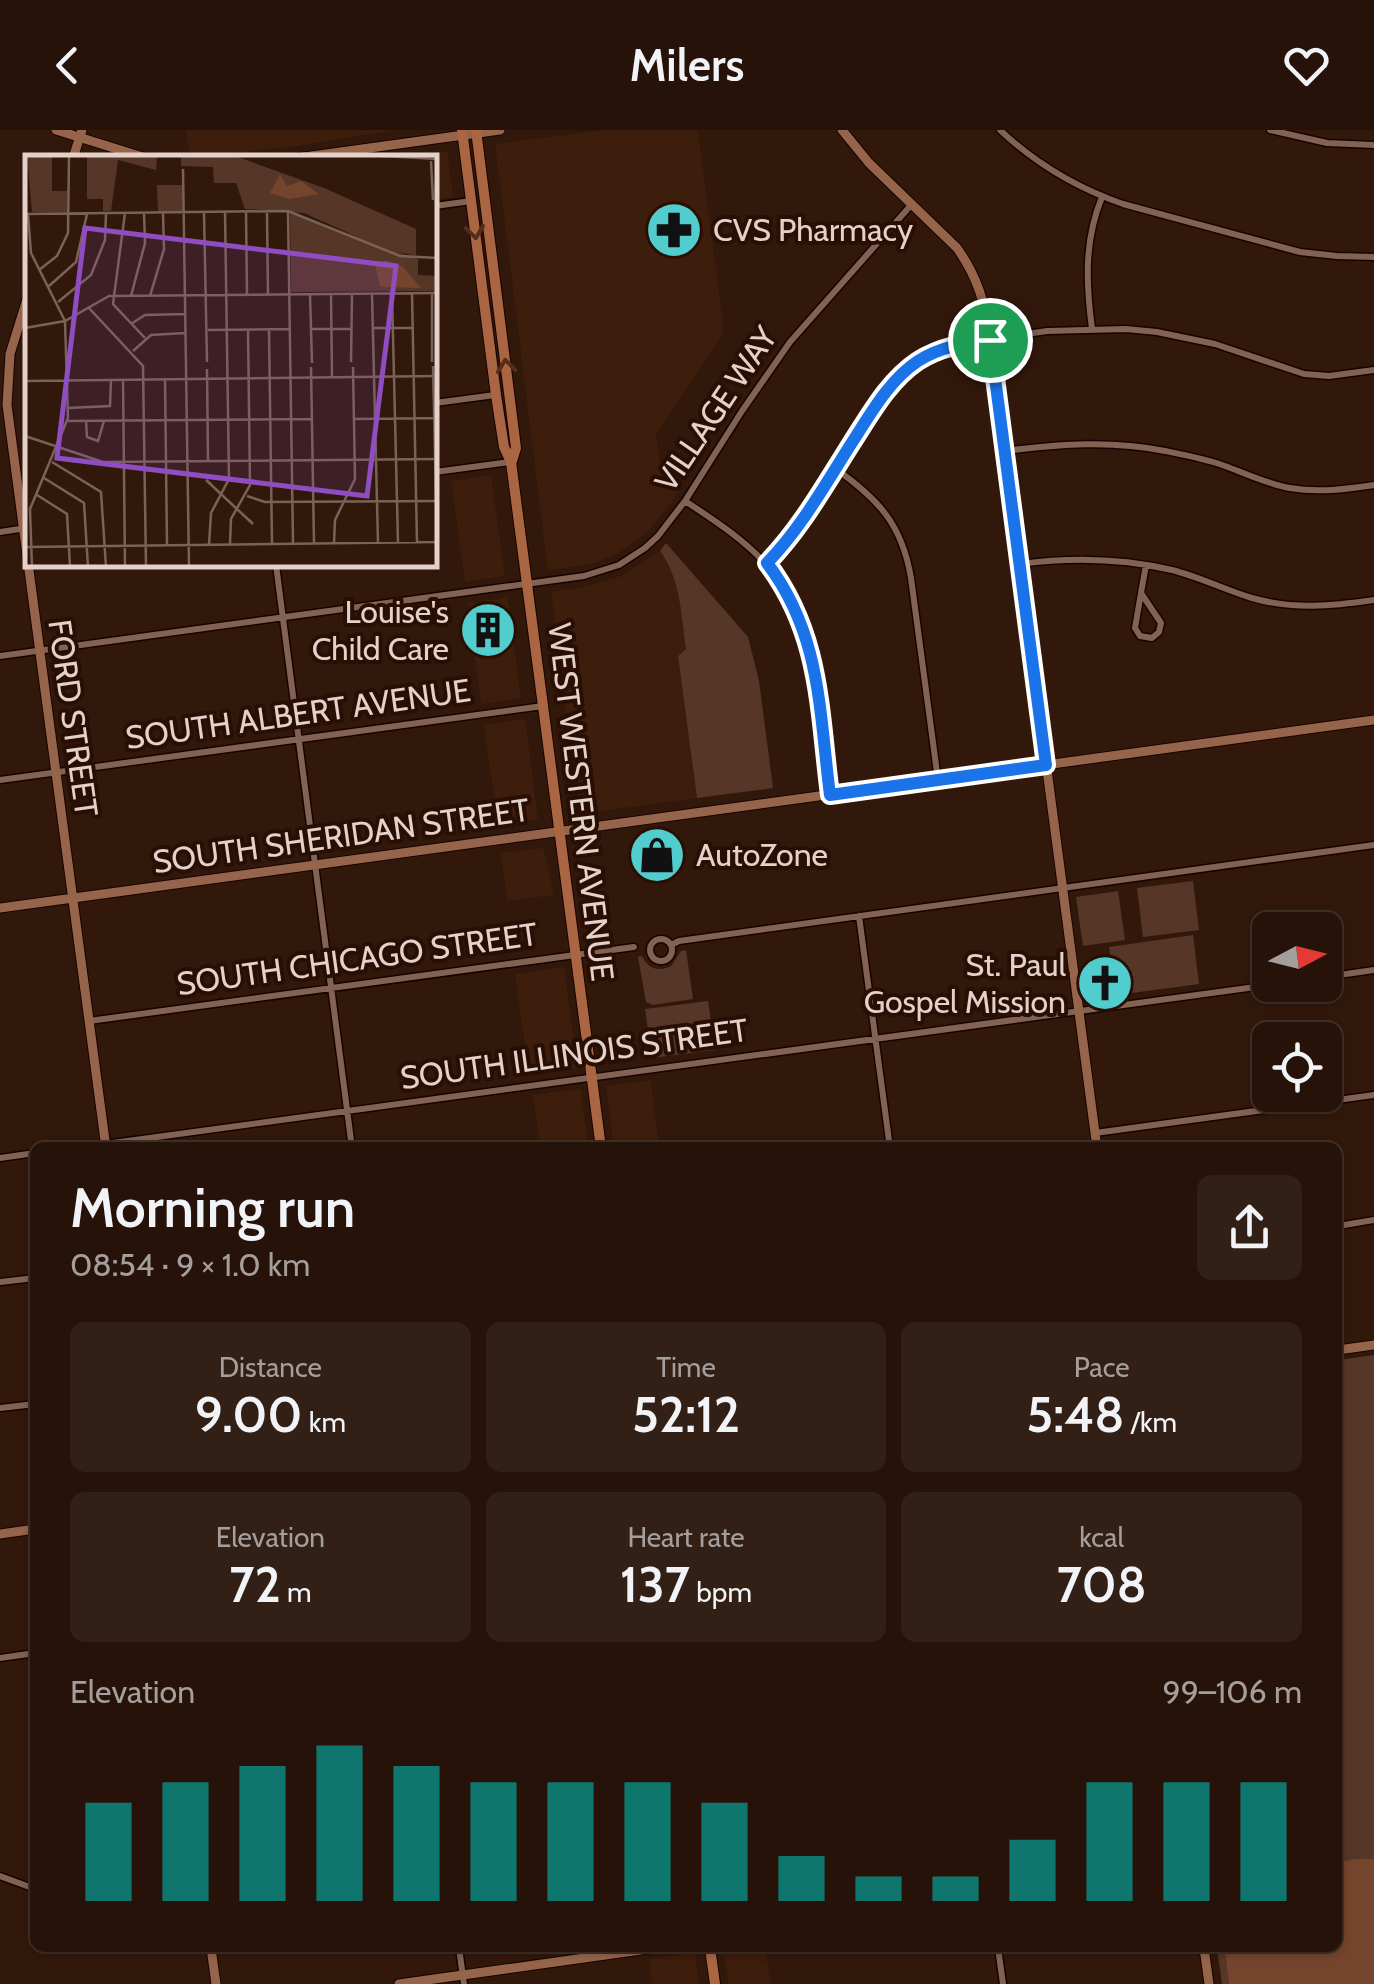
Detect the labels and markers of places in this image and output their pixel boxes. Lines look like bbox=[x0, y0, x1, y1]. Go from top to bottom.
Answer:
pharmacy icon: CVS Pharmacy bbox=[644, 200, 704, 260]
place label: CVS Pharmacy bbox=[713, 210, 913, 249]
pin bbox=[948, 298, 1033, 383]
place label: Louise's Child Care bbox=[312, 592, 449, 668]
building icon: Louise's Child Care bbox=[458, 600, 518, 660]
shop icon: AutoZone bbox=[627, 825, 687, 885]
place label: AutoZone bbox=[696, 835, 828, 874]
place label: St. Paul Gospel Mission bbox=[864, 945, 1066, 1021]
church icon: St. Paul Gospel Mission bbox=[1075, 953, 1135, 1013]

